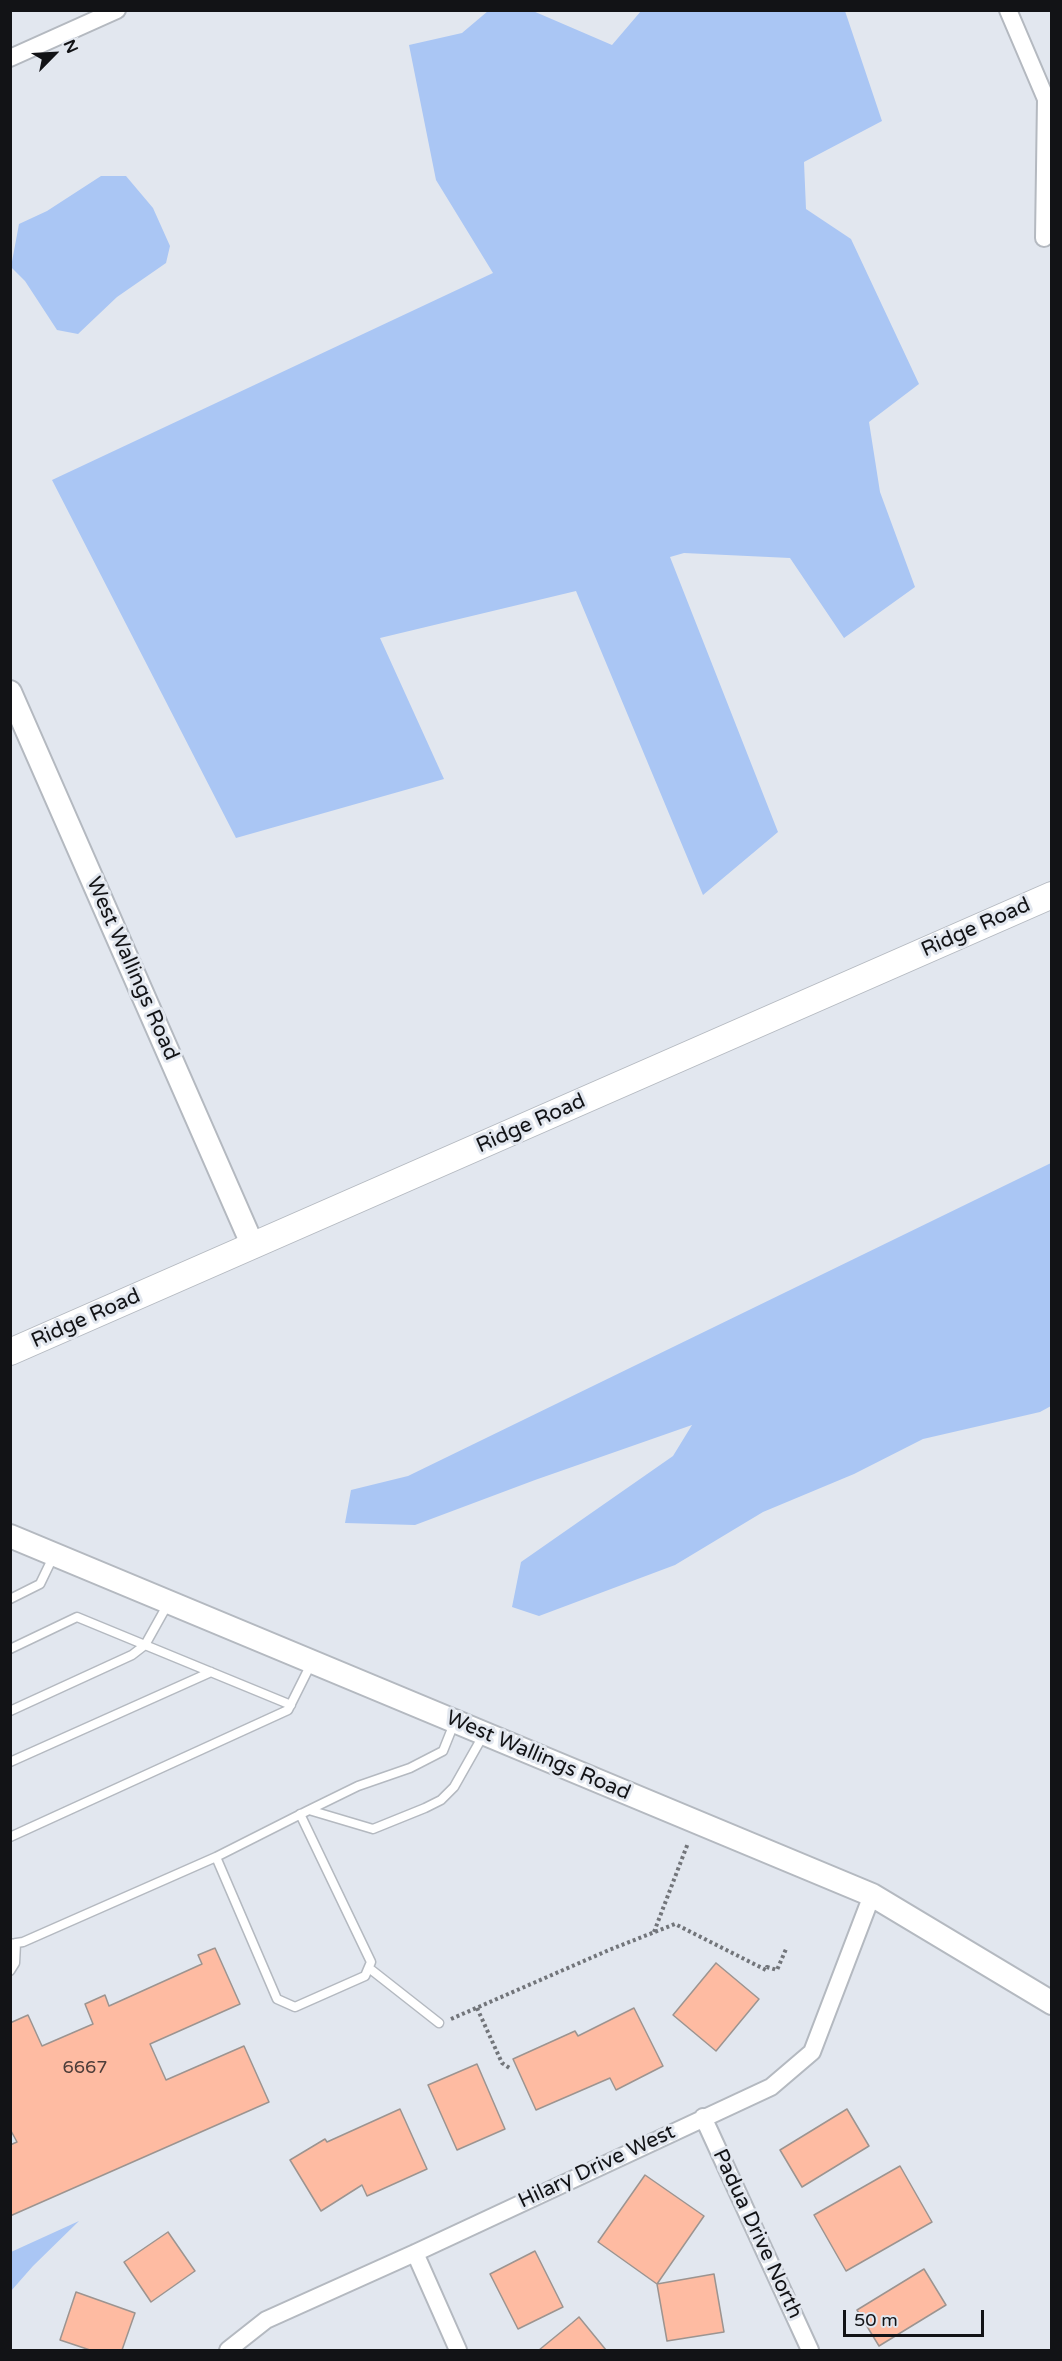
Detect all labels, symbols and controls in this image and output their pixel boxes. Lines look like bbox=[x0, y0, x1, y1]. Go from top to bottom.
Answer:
north arrow bbox=[24, 24, 84, 84]
text: N bbox=[59, 37, 82, 57]
street label: West Wallings Road bbox=[80, 873, 184, 1065]
street label: Ridge Road bbox=[918, 893, 1034, 963]
street label: Ridge Road bbox=[473, 1089, 589, 1159]
street label: Ridge Road bbox=[28, 1284, 144, 1354]
street label: West Wallings Road bbox=[442, 1706, 634, 1806]
house number: 6667 bbox=[62, 2057, 108, 2079]
street label: Hilary Drive West bbox=[515, 2120, 679, 2214]
street label: Padua Drive North bbox=[707, 2145, 807, 2323]
scale bar bbox=[846, 2298, 987, 2336]
text: 50 m bbox=[854, 2309, 898, 2331]

